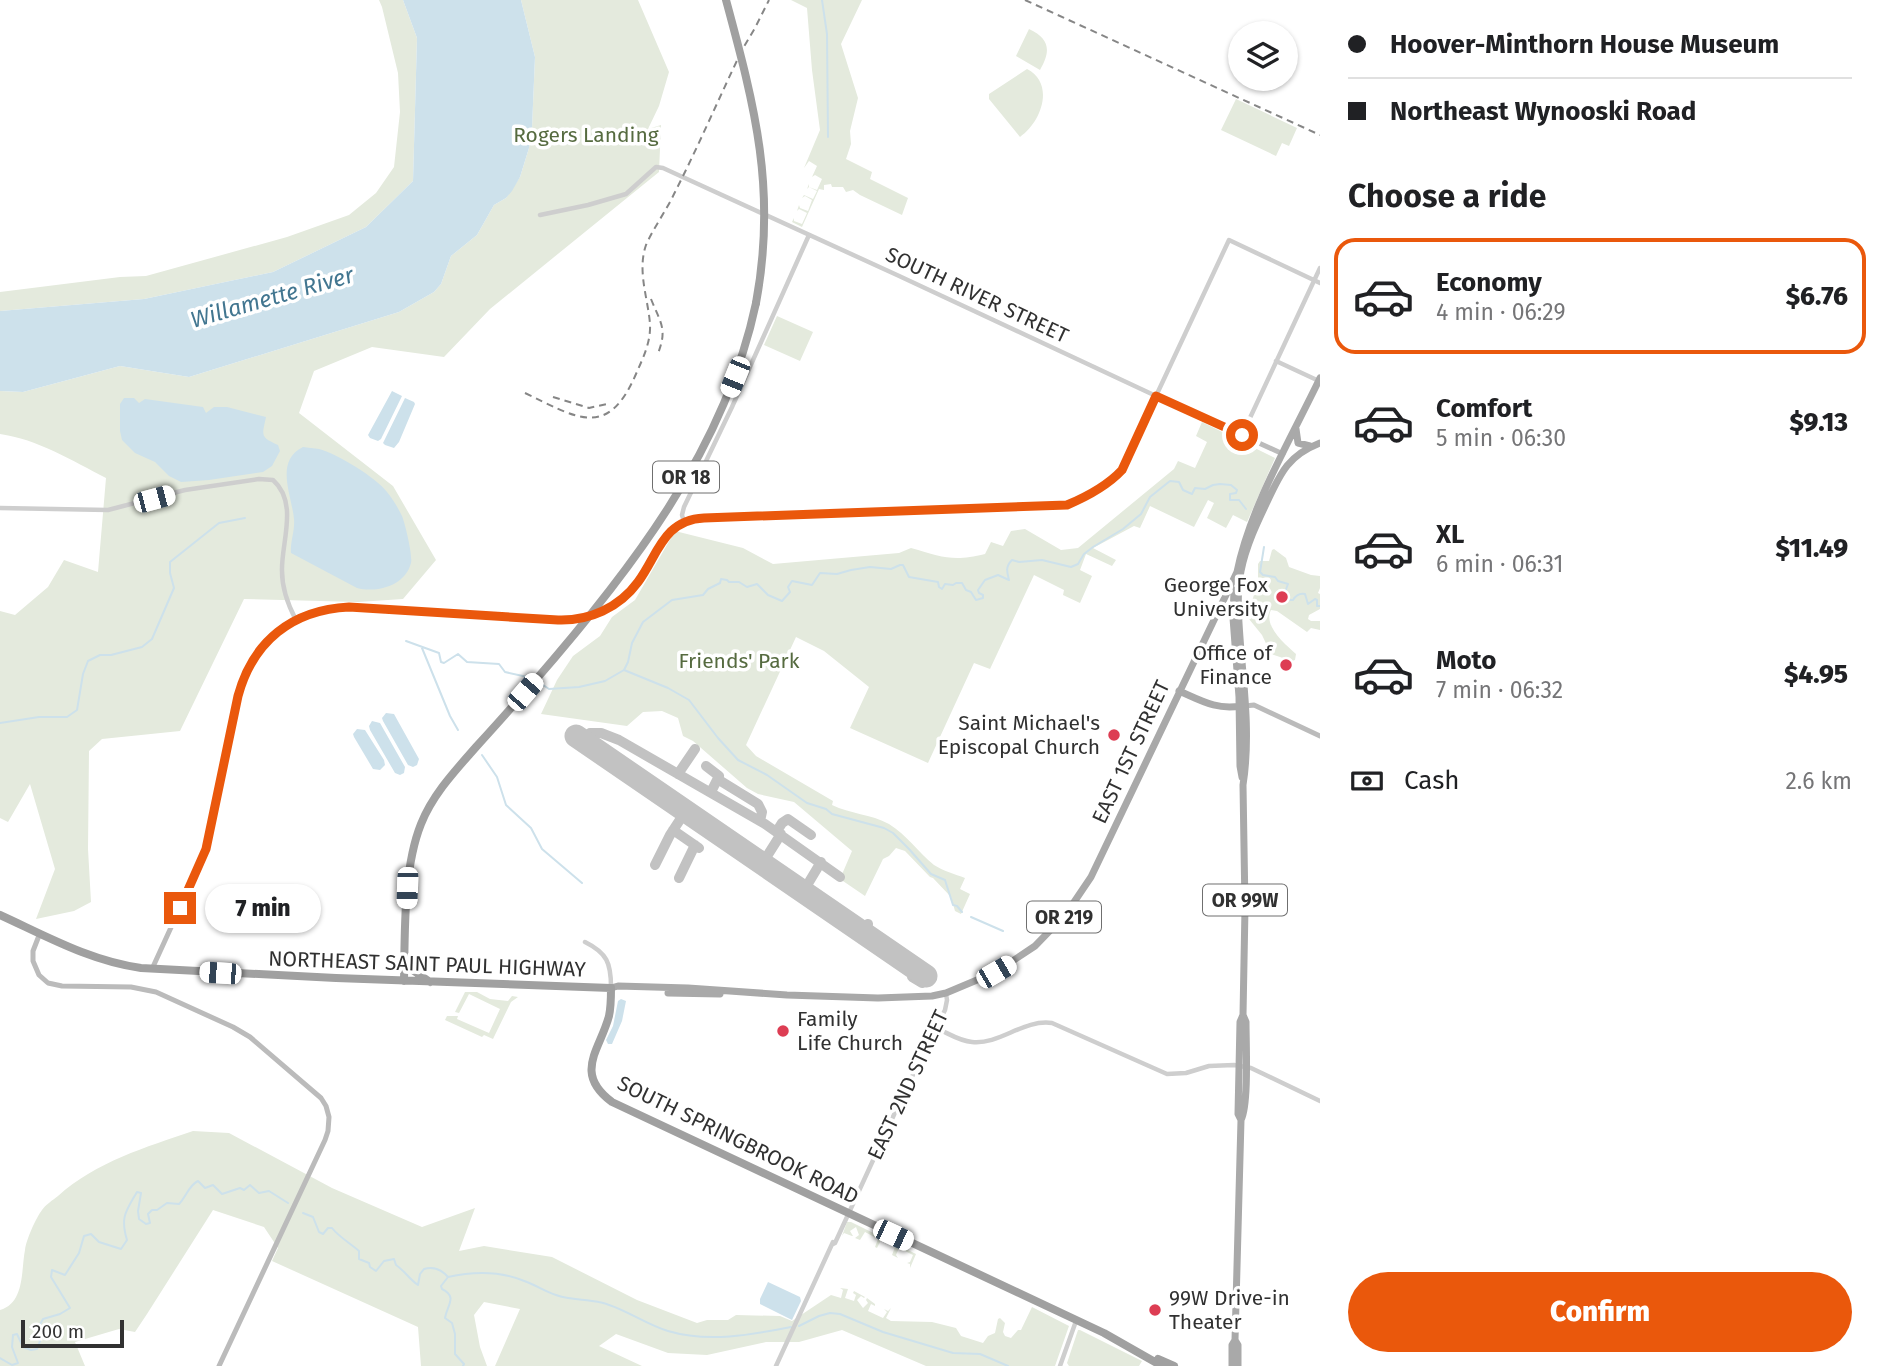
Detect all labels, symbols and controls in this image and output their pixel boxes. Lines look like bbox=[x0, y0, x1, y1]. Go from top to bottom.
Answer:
map controls bbox=[1228, 21, 1298, 91]
button: layers bbox=[1228, 21, 1298, 91]
text: Hoover-Minthorn House Museum bbox=[1390, 29, 1779, 60]
text: Northeast Wynooski Road bbox=[1390, 96, 1696, 127]
park label: Rogers Landing bbox=[513, 122, 659, 148]
text: Choose a ride bbox=[1348, 177, 1546, 215]
street label: SOUTH RIVER STREET bbox=[882, 241, 1073, 349]
water label: Willamette River bbox=[187, 260, 358, 334]
icon: car bbox=[1352, 265, 1415, 328]
text: Economy bbox=[1436, 267, 1542, 298]
text: $6.76 bbox=[1786, 281, 1848, 312]
text: 4 min · 06:29 bbox=[1436, 298, 1566, 326]
car bbox=[718, 354, 753, 400]
icon: car bbox=[1352, 391, 1415, 454]
text: Comfort bbox=[1436, 393, 1532, 424]
text: $9.13 bbox=[1789, 407, 1848, 438]
route start bbox=[1226, 419, 1258, 451]
text: 5 min · 06:30 bbox=[1436, 424, 1566, 452]
road number: OR 18 bbox=[653, 462, 719, 492]
car bbox=[131, 483, 178, 515]
icon: car bbox=[1352, 517, 1415, 580]
text: XL bbox=[1436, 519, 1464, 550]
text: $11.49 bbox=[1775, 533, 1848, 564]
text: 6 min · 06:31 bbox=[1436, 550, 1563, 578]
place label: George Fox University bbox=[1164, 572, 1269, 622]
marker: George Fox University bbox=[1274, 589, 1290, 605]
place label: Office of Finance bbox=[1192, 640, 1274, 690]
icon: car bbox=[1352, 643, 1415, 706]
text: Moto bbox=[1436, 645, 1496, 676]
park label: Friends' Park bbox=[679, 648, 800, 674]
marker: Office of Finance bbox=[1278, 657, 1294, 673]
text: $4.95 bbox=[1784, 659, 1848, 690]
car bbox=[504, 669, 547, 715]
street label: EAST 1ST STREET bbox=[1086, 676, 1176, 828]
text: 7 min · 06:32 bbox=[1436, 676, 1563, 704]
place label: Saint Michael's Episcopal Church bbox=[938, 710, 1100, 760]
marker: Saint Michael's Episcopal Church bbox=[1106, 727, 1122, 743]
icon: cash bbox=[1348, 762, 1386, 800]
text: Cash bbox=[1404, 765, 1460, 796]
text: 2.6 km bbox=[1785, 767, 1852, 795]
car bbox=[396, 867, 419, 909]
callout: 7 min bbox=[204, 884, 320, 932]
road number: OR 99W bbox=[1203, 885, 1287, 916]
route end bbox=[164, 892, 196, 924]
text: 7 min bbox=[235, 894, 291, 922]
road number: OR 219 bbox=[1027, 902, 1101, 932]
street label: NORTHEAST SAINT PAUL HIGHWAY bbox=[268, 945, 587, 983]
car bbox=[973, 952, 1020, 992]
car bbox=[199, 961, 242, 985]
place label: Family Life Church bbox=[797, 1006, 903, 1056]
street label: EAST 2ND STREET bbox=[862, 1006, 954, 1164]
marker: Family Life Church bbox=[775, 1023, 791, 1039]
street label: SOUTH SPRINGBROOK ROAD bbox=[613, 1070, 863, 1210]
car bbox=[870, 1217, 917, 1253]
button: Confirm bbox=[1348, 1272, 1852, 1352]
place label: 99W Drive-in Theater bbox=[1169, 1285, 1290, 1335]
marker: 99W Drive-in Theater bbox=[1147, 1302, 1163, 1318]
scale bar bbox=[21, 1317, 124, 1349]
text: 200 m bbox=[32, 1320, 84, 1343]

